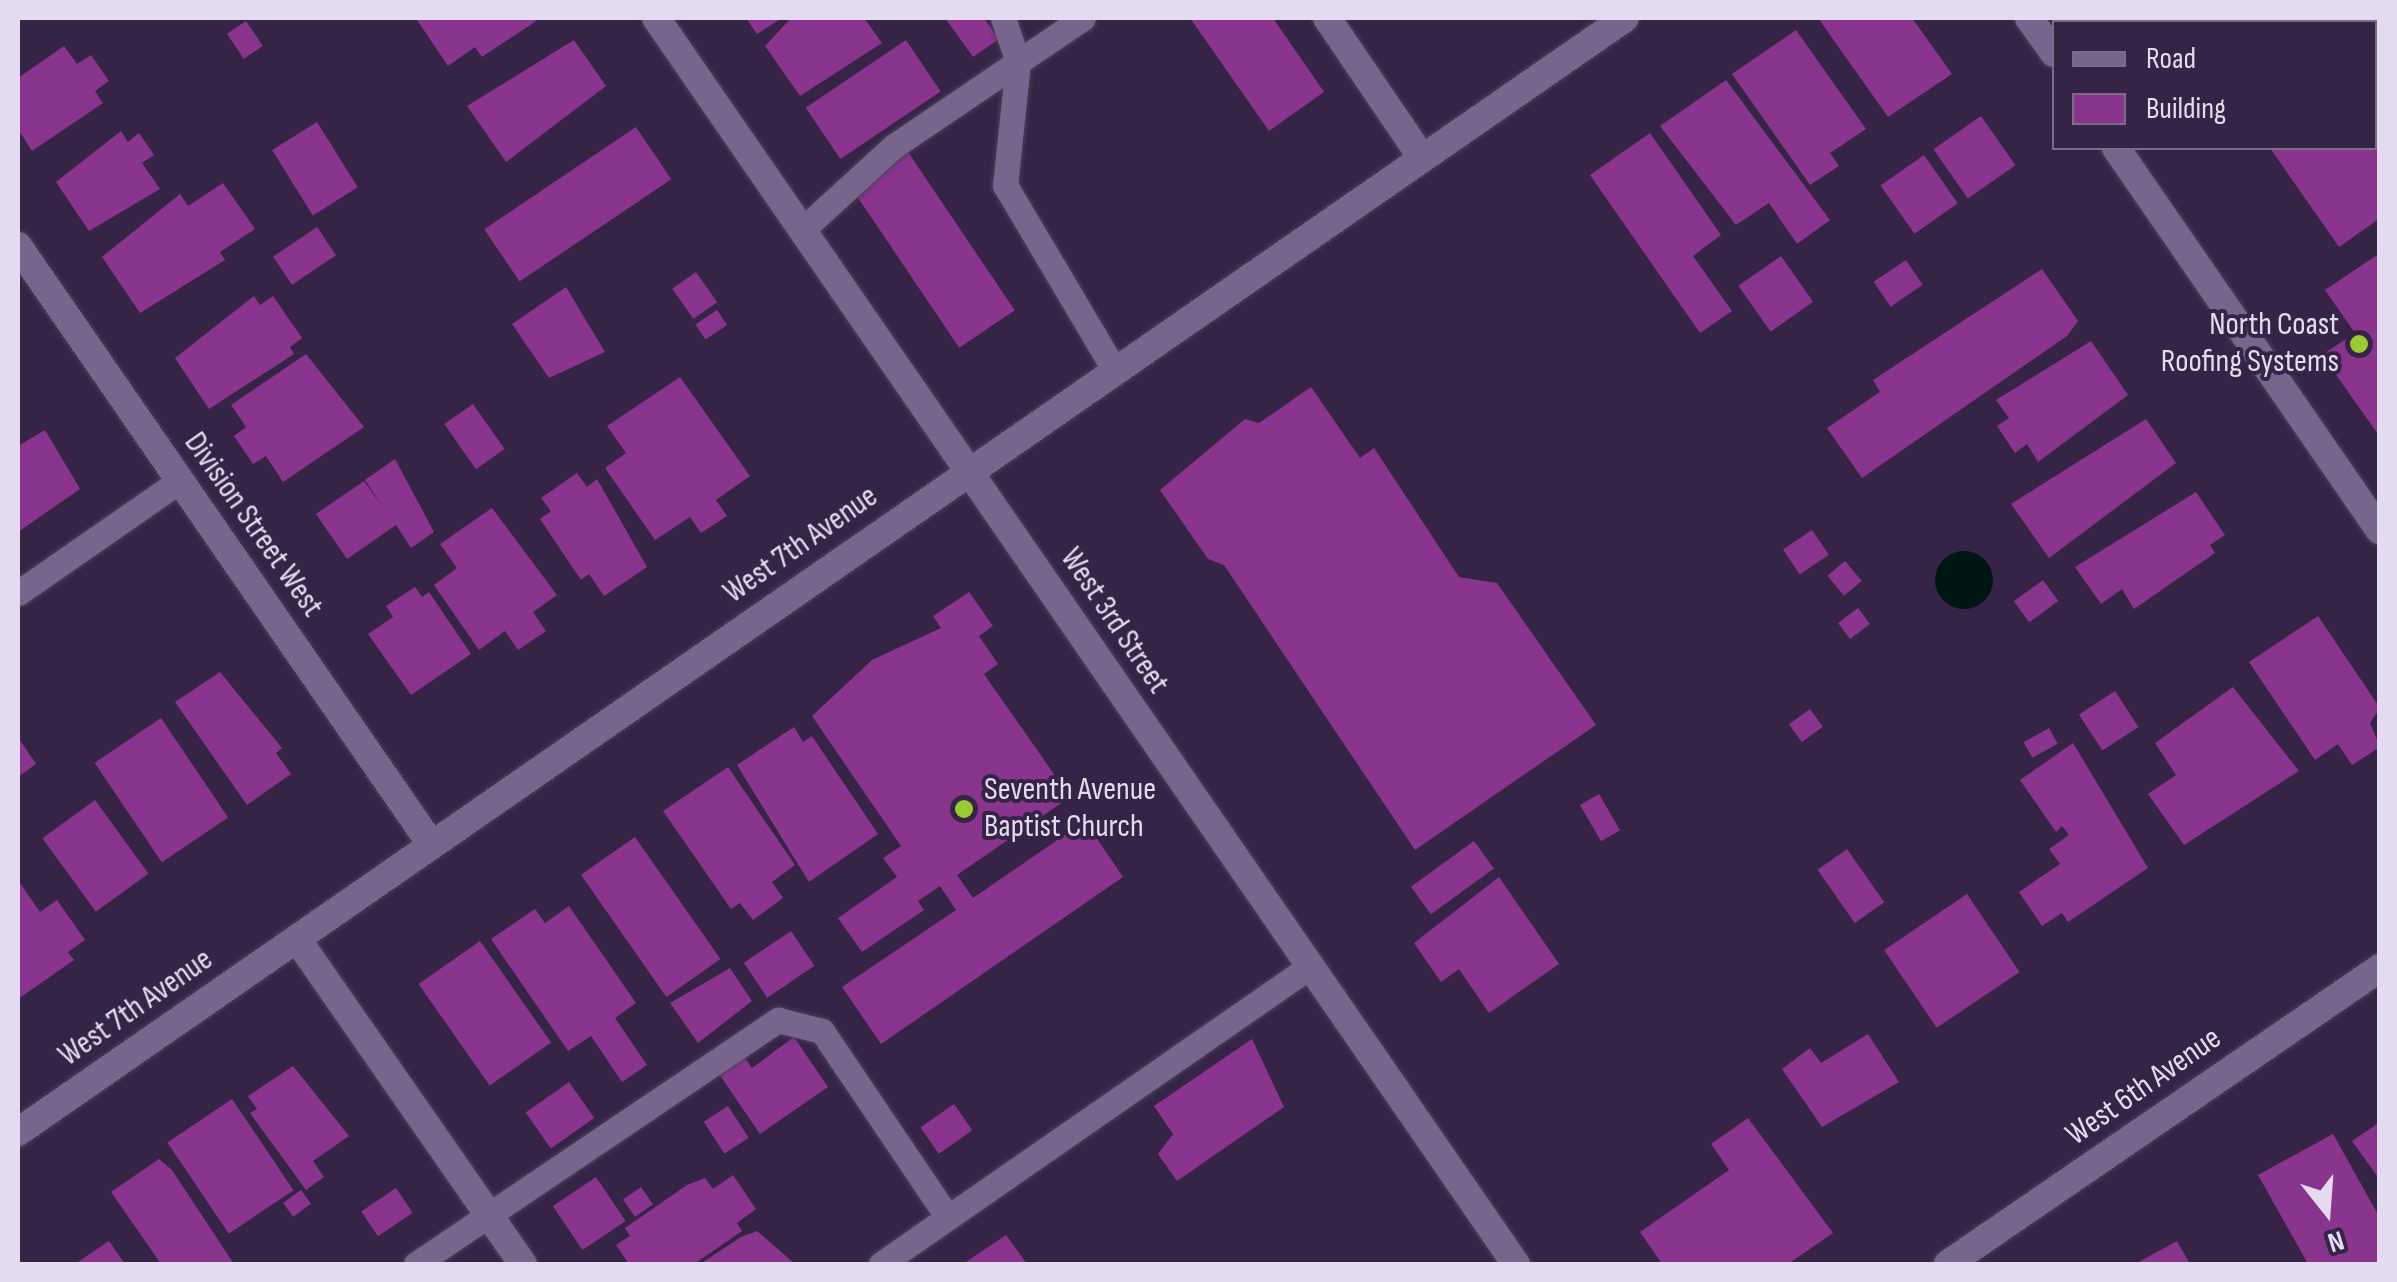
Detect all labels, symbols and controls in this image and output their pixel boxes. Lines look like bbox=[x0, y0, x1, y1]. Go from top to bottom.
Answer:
legend bbox=[2052, 20, 2377, 150]
text: Road bbox=[2146, 41, 2196, 77]
text: Building bbox=[2146, 91, 2226, 127]
place label: North Coast Roofing Systems bbox=[2161, 307, 2339, 382]
marker: North Coast Roofing Systems bbox=[2348, 333, 2370, 355]
street label: Division Street West bbox=[175, 425, 331, 625]
street label: West 7th Avenue bbox=[717, 478, 885, 612]
street label: West 3rd Street bbox=[1051, 541, 1177, 701]
place label: Seventh Avenue Baptist Church bbox=[984, 772, 1156, 847]
marker: Seventh Avenue Baptist Church bbox=[953, 798, 975, 820]
street label: West 7th Avenue bbox=[52, 941, 220, 1075]
street label: West 6th Avenue bbox=[2059, 1020, 2229, 1154]
north arrow bbox=[2277, 1162, 2377, 1262]
text: N bbox=[2324, 1223, 2348, 1259]

